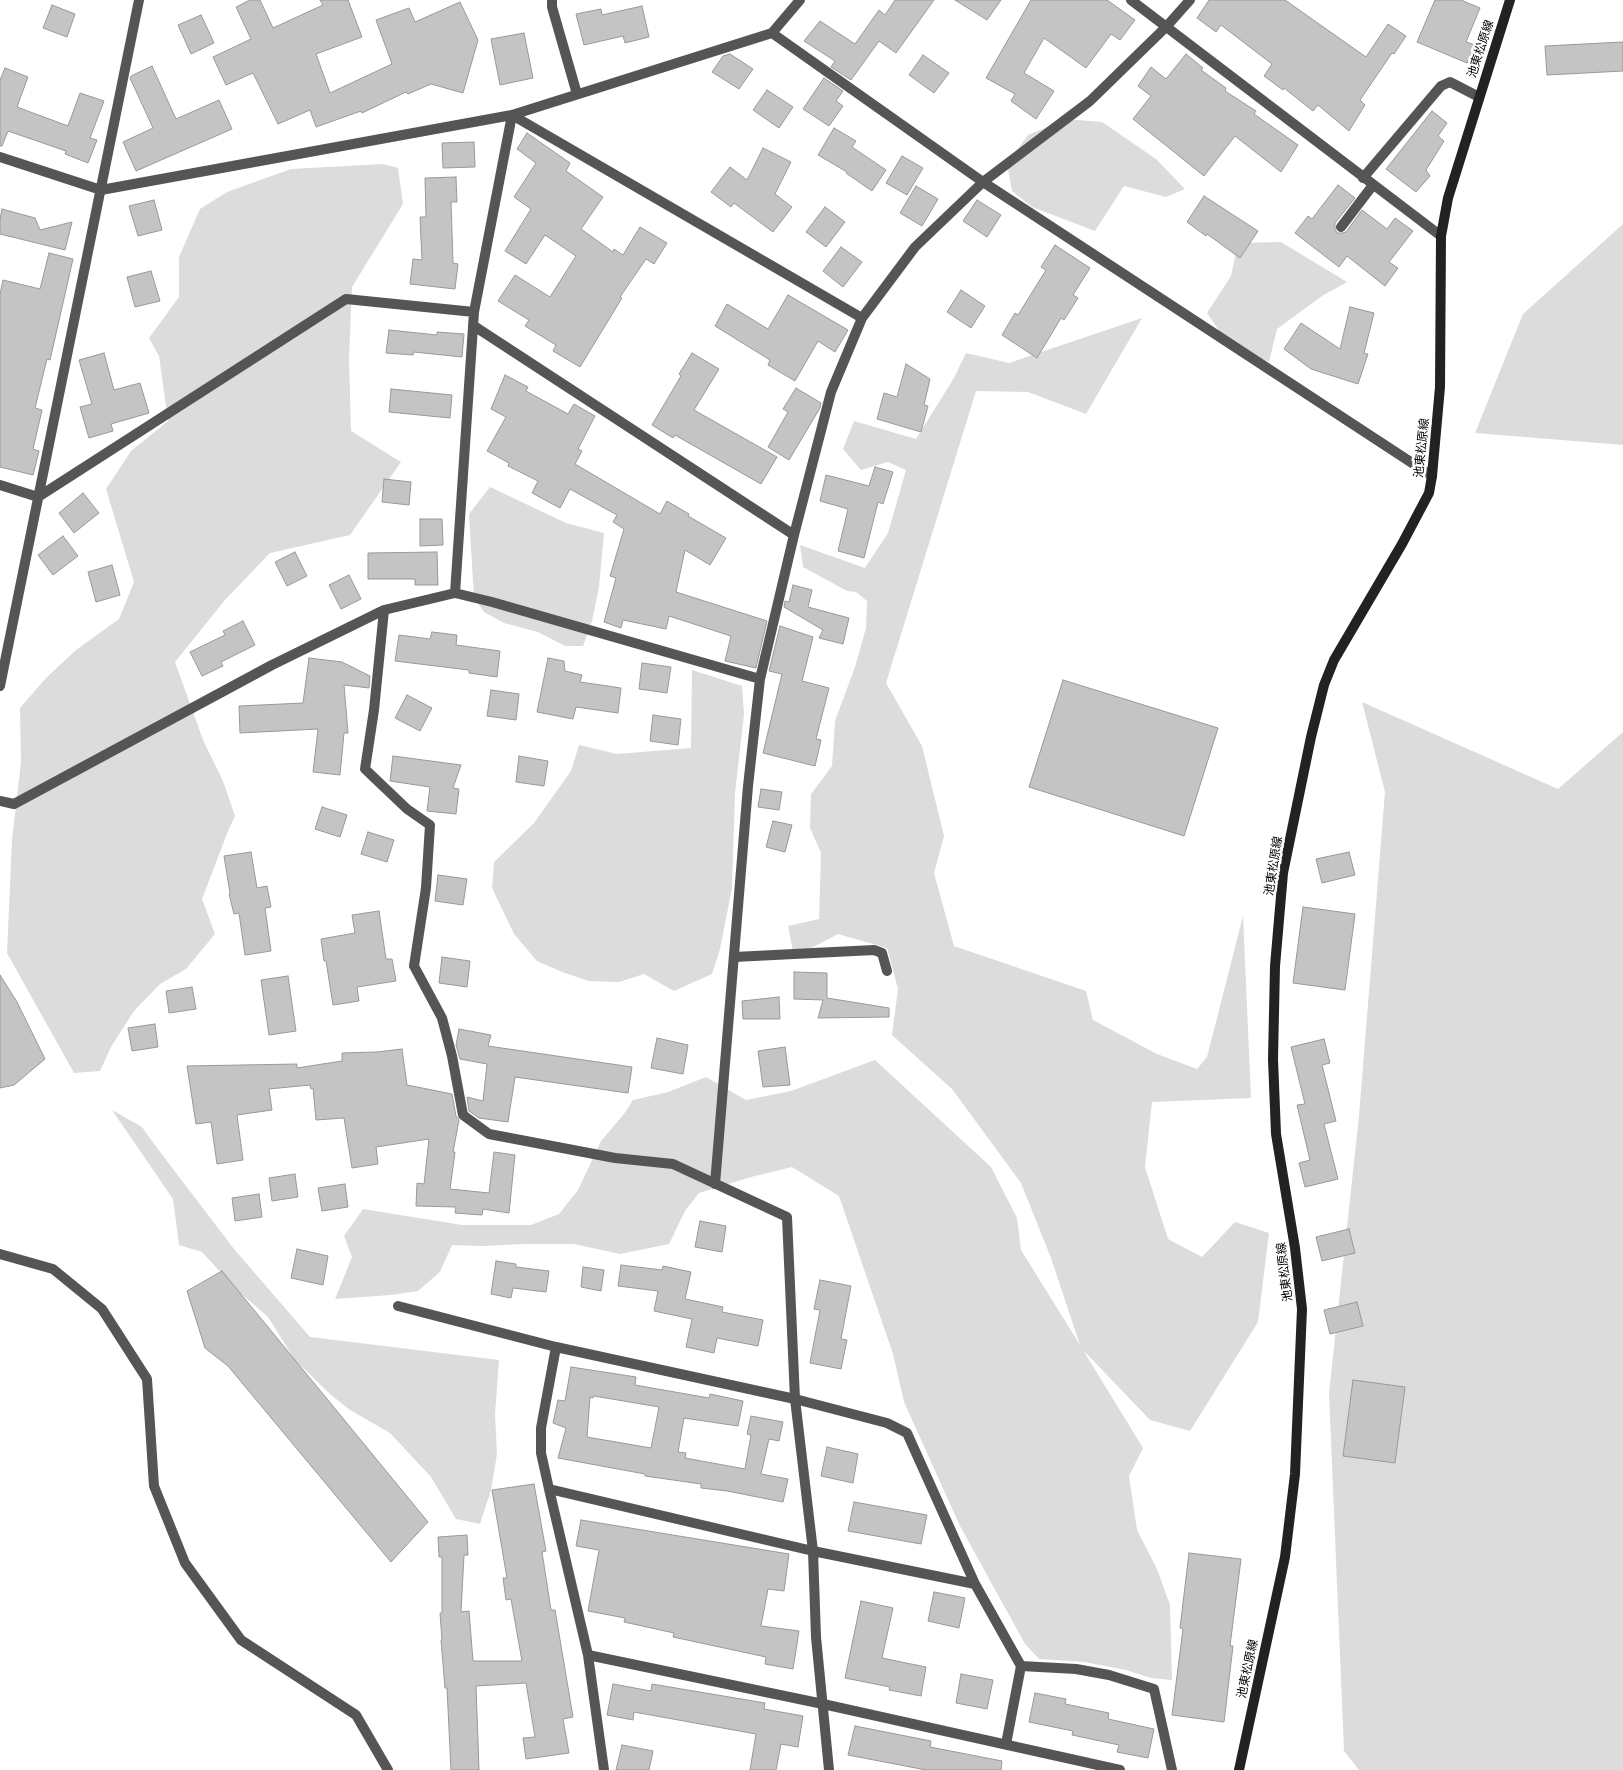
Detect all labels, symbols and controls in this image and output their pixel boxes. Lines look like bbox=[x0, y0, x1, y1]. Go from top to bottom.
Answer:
street label: 池東松原線 bbox=[1465, 18, 1497, 80]
street label: 池東松原線 bbox=[1412, 417, 1432, 479]
street label: 池東松原線 bbox=[1262, 835, 1286, 897]
street label: 池東松原線 bbox=[1274, 1241, 1296, 1303]
street label: 池東松原線 bbox=[1235, 1638, 1261, 1700]

